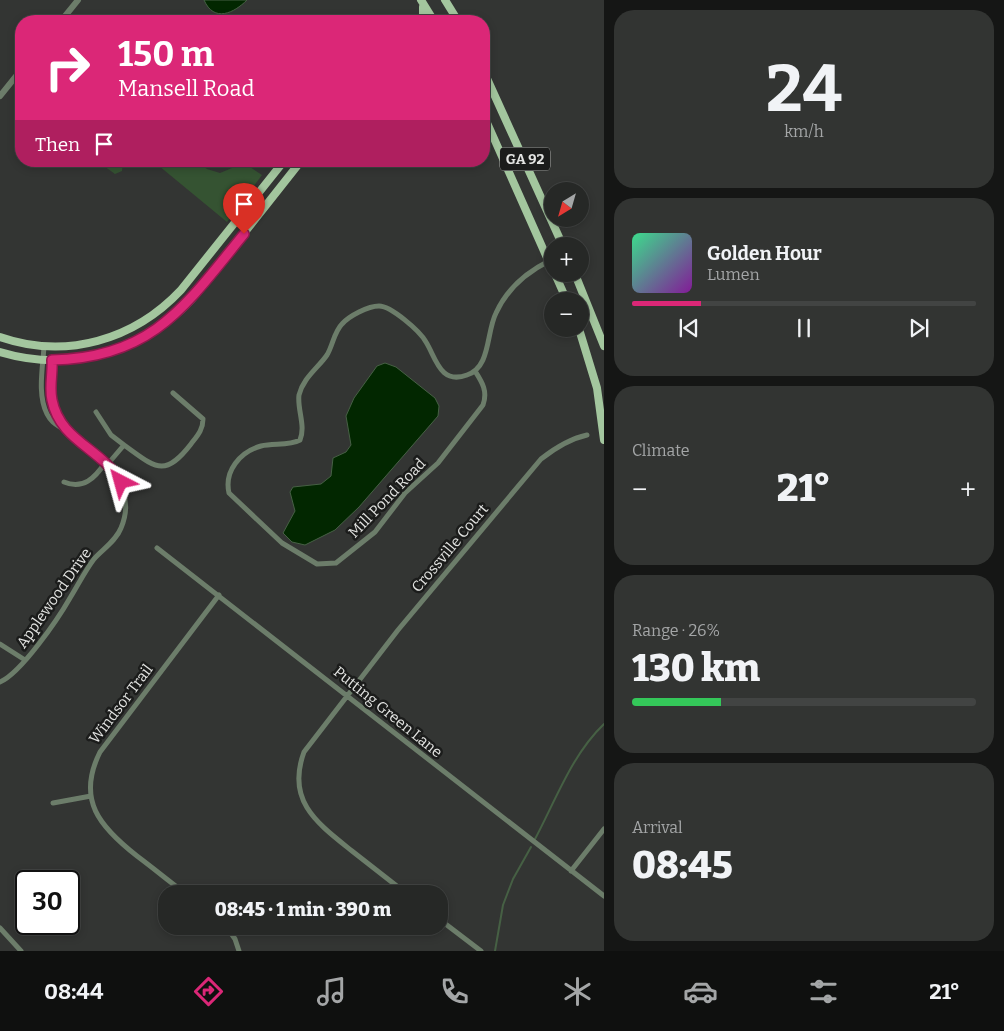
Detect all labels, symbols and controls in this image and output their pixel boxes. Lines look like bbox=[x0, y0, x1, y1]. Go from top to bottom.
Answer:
text: 150 m bbox=[118, 33, 214, 75]
icon: right bbox=[35, 35, 100, 100]
text: 24 bbox=[766, 50, 842, 128]
text: Mansell Road bbox=[118, 75, 255, 102]
text: km/h bbox=[784, 122, 824, 141]
icon: arrive bbox=[90, 130, 118, 158]
text: Then bbox=[35, 133, 80, 156]
road number: GA 92 bbox=[500, 148, 550, 170]
north arrow bbox=[544, 182, 589, 228]
map controls bbox=[544, 182, 589, 337]
pin bbox=[223, 183, 265, 234]
icon: arrive bbox=[230, 190, 258, 218]
button: + bbox=[544, 237, 589, 282]
text: Golden Hour bbox=[707, 242, 822, 265]
text: Lumen bbox=[707, 265, 760, 284]
button: − bbox=[544, 292, 589, 337]
icon: previous bbox=[675, 314, 703, 342]
icon: pause bbox=[790, 314, 818, 342]
icon: next bbox=[905, 314, 933, 342]
text: Climate bbox=[632, 441, 690, 460]
street label: Mill Pond Road bbox=[345, 454, 429, 541]
position arrow bbox=[94, 455, 146, 507]
text: 21° bbox=[777, 465, 831, 511]
text: − bbox=[632, 473, 647, 506]
text: + bbox=[960, 473, 976, 506]
street label: Crossville Court bbox=[408, 500, 492, 596]
street label: Applewood Drive bbox=[13, 544, 95, 652]
text: Range · 26% bbox=[632, 621, 720, 640]
text: 130 km bbox=[632, 645, 760, 691]
street label: Windsor Trail bbox=[85, 661, 157, 747]
street label: Putting Green Lane bbox=[330, 663, 446, 761]
text: Arrival bbox=[632, 818, 683, 837]
text: 08:45 bbox=[632, 842, 733, 888]
speed limit sign: 30 bbox=[15, 870, 80, 935]
text: 08:45 · 1 min · 390 m bbox=[215, 898, 391, 921]
icon: directions bbox=[191, 974, 226, 1009]
icon: music bbox=[314, 974, 349, 1009]
icon: phone bbox=[437, 974, 472, 1009]
icon: climate bbox=[560, 974, 595, 1009]
icon: car bbox=[683, 974, 718, 1009]
icon: filters bbox=[806, 974, 841, 1009]
text: 08:44 bbox=[44, 978, 103, 1005]
text: 21° bbox=[929, 978, 960, 1005]

